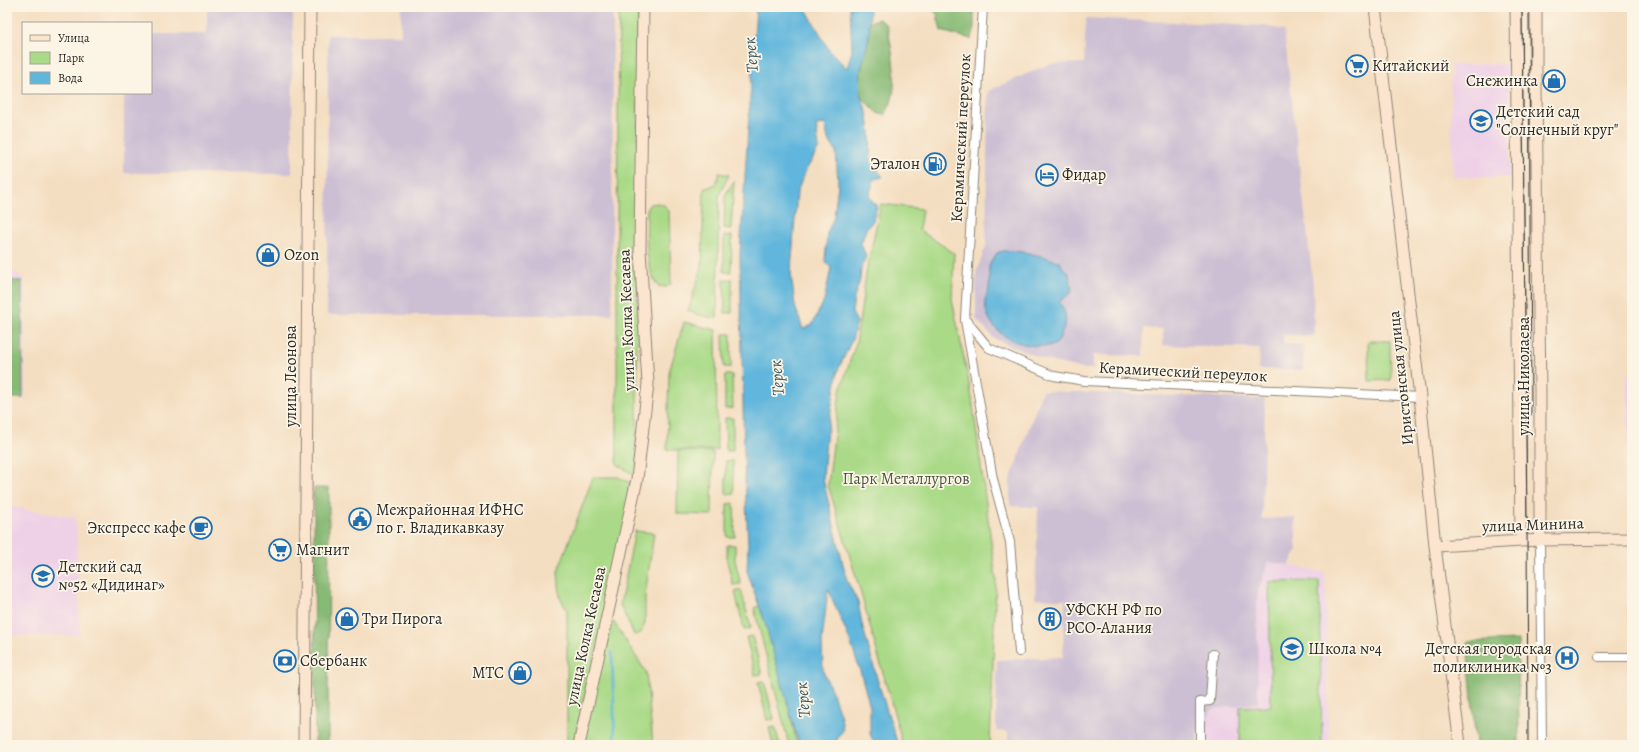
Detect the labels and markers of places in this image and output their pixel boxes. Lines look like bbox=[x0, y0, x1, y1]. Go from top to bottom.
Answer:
supermarket icon: Китайский bbox=[1344, 53, 1370, 79]
place label: Китайский bbox=[1372, 55, 1449, 77]
shop icon: Снежинка bbox=[1541, 68, 1567, 94]
place label: Снежинка bbox=[1466, 70, 1539, 92]
place label: Детский сад "Солнечный круг" bbox=[1496, 101, 1619, 141]
school or university icon: Детский сад "Солнечный круг" bbox=[1468, 108, 1494, 134]
fuel station icon: Эталон bbox=[922, 151, 948, 177]
place label: Эталон bbox=[870, 153, 920, 175]
hotel icon: Фидар bbox=[1034, 162, 1060, 188]
place label: Фидар bbox=[1062, 164, 1106, 186]
shop icon: Ozon bbox=[255, 242, 281, 268]
place label: Ozon bbox=[284, 244, 319, 266]
place label: Межрайонная ИФНС по г. Владикавказу bbox=[376, 499, 524, 539]
public building icon: Межрайонная ИФНС по г. Владикавказу bbox=[347, 506, 373, 532]
cafe icon: Экспресс кафе bbox=[188, 515, 214, 541]
place label: Экспресс кафе bbox=[87, 517, 186, 539]
supermarket icon: Магнит bbox=[267, 537, 293, 563]
place label: Магнит bbox=[296, 539, 349, 561]
place label: Детский сад №52 «Дидинаг» bbox=[58, 556, 165, 596]
school or university icon: Детский сад №52 «Дидинаг» bbox=[30, 563, 56, 589]
place label: УФСКН РФ по РСО-Алания bbox=[1066, 599, 1162, 639]
shop icon: Три Пирога bbox=[334, 606, 360, 632]
building icon: УФСКН РФ по РСО-Алания bbox=[1037, 606, 1063, 632]
place label: Три Пирога bbox=[362, 608, 443, 630]
school or university icon: Школа №4 bbox=[1279, 636, 1305, 662]
place label: Школа №4 bbox=[1308, 638, 1382, 660]
place label: Детская городская поликлиника №3 bbox=[1425, 638, 1552, 678]
hospital icon: Детская городская поликлиника №3 bbox=[1554, 645, 1580, 671]
bank icon: Сбербанк bbox=[272, 648, 298, 674]
place label: Сбербанк bbox=[300, 650, 367, 672]
shop icon: МТС bbox=[507, 660, 533, 686]
place label: МТС bbox=[472, 662, 504, 684]

